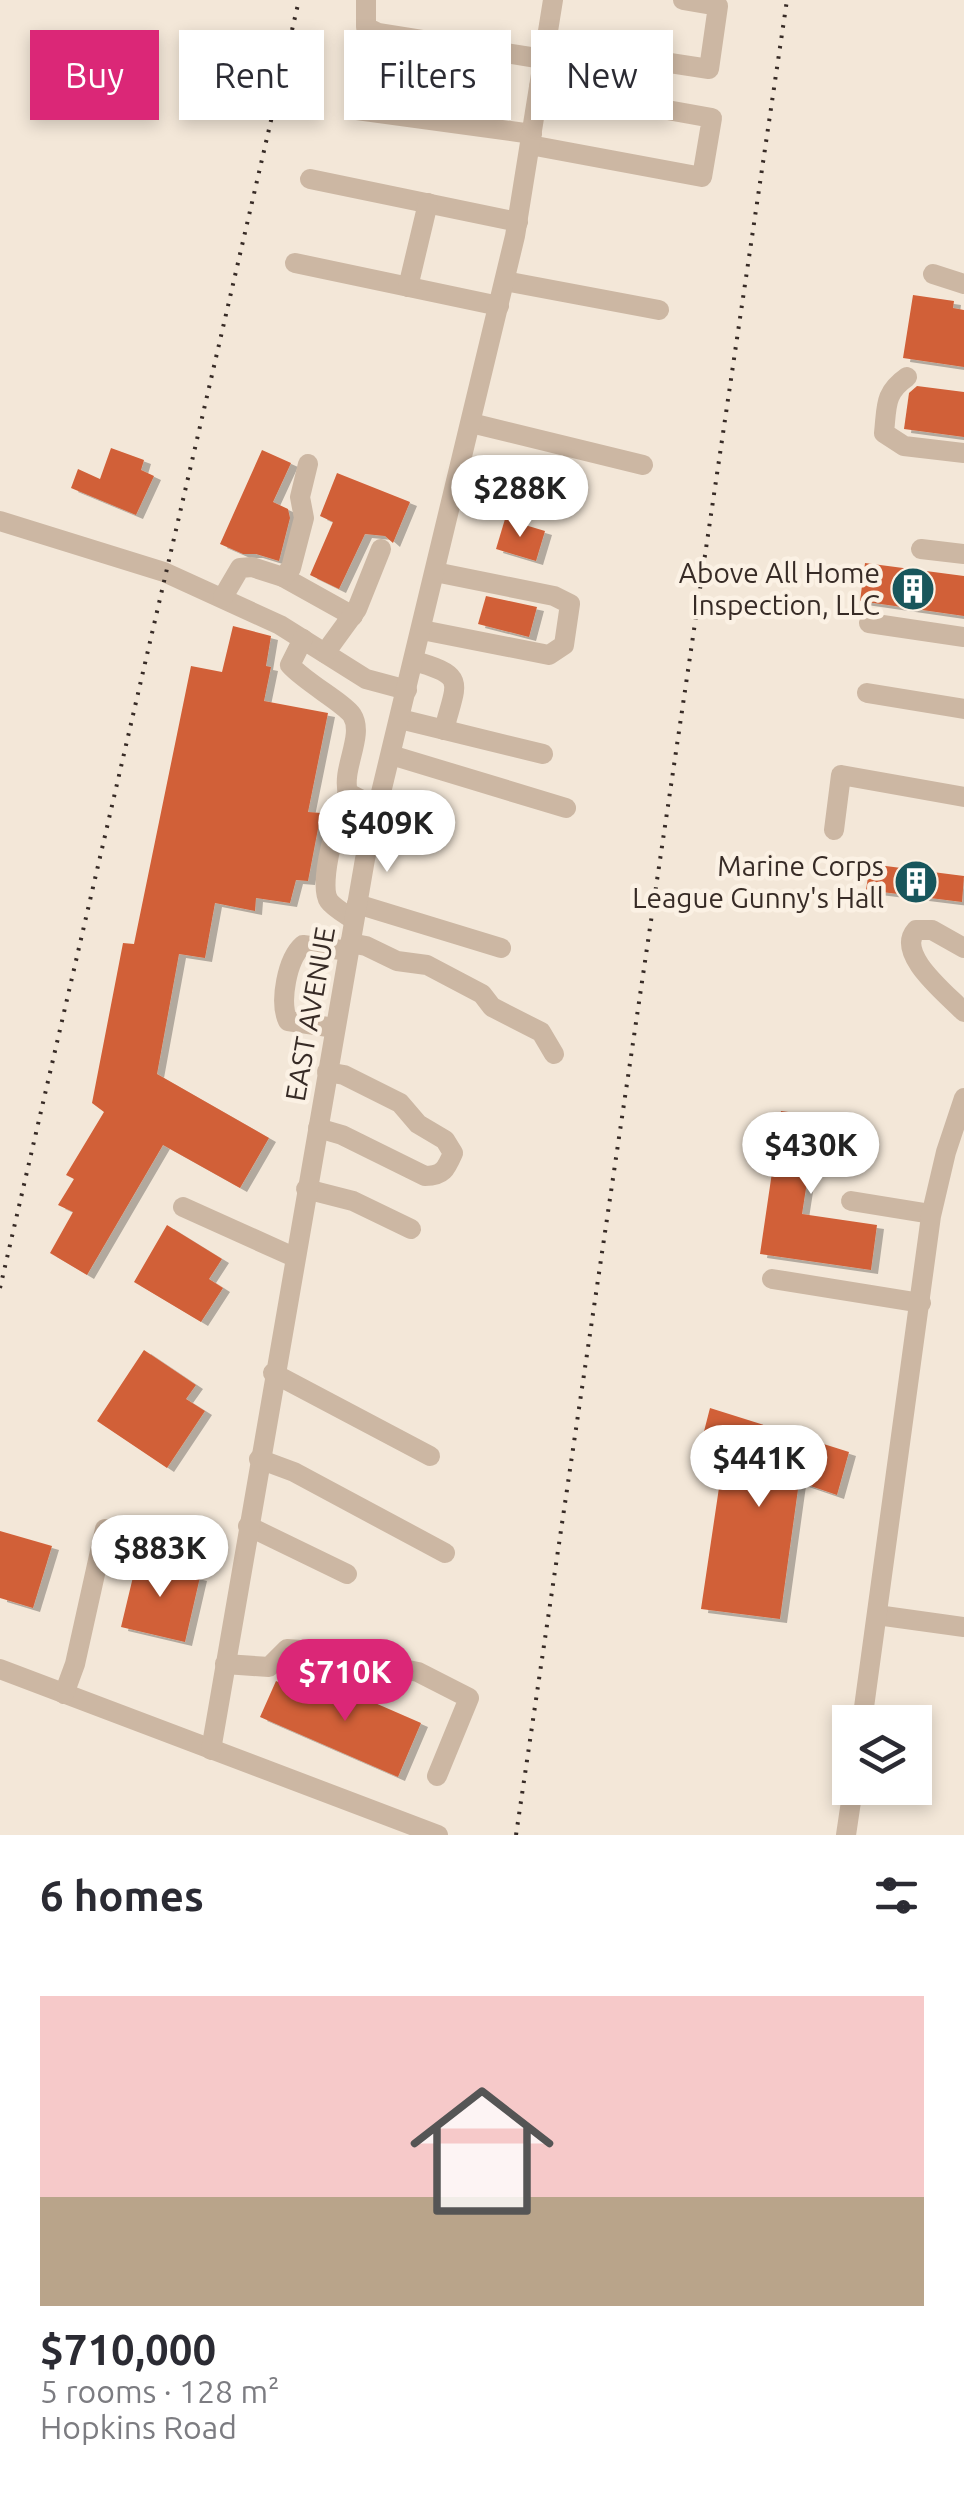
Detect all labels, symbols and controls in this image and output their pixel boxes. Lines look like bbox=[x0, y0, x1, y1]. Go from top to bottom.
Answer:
chip: Buy bbox=[30, 30, 159, 120]
chip: Rent bbox=[179, 30, 324, 120]
chip: Filters bbox=[344, 30, 511, 120]
chip: New bbox=[531, 30, 673, 120]
pin: $288K bbox=[450, 455, 590, 540]
text: $288K bbox=[473, 469, 567, 505]
place label: Above All Home Inspection, LLC bbox=[679, 557, 880, 620]
building icon: Above All Home Inspection, LLC bbox=[890, 566, 936, 612]
pin: $409K bbox=[317, 790, 457, 875]
text: $409K bbox=[340, 804, 434, 840]
place label: Marine Corps League Gunny's Hall bbox=[632, 850, 884, 913]
building icon: Marine Corps League Gunny's Hall bbox=[893, 859, 939, 905]
street label: EAST AVENUE bbox=[279, 924, 340, 1103]
pin: $430K bbox=[741, 1112, 881, 1197]
text: $430K bbox=[764, 1126, 858, 1162]
pin: $441K bbox=[689, 1425, 829, 1510]
text: $441K bbox=[712, 1439, 806, 1475]
pin: $883K bbox=[90, 1515, 230, 1600]
text: $883K bbox=[113, 1529, 207, 1565]
pin: $710K bbox=[275, 1639, 415, 1724]
text: $710K bbox=[298, 1653, 392, 1689]
map controls bbox=[832, 1705, 932, 1805]
button: layers bbox=[832, 1705, 932, 1805]
icon: filters bbox=[869, 1868, 924, 1923]
text: 6 homes bbox=[40, 1872, 204, 1919]
icon: home bbox=[392, 2061, 572, 2241]
text: $710,000 bbox=[40, 2326, 216, 2373]
text: 5 rooms · 128 m² bbox=[40, 2373, 280, 2409]
text: Hopkins Road bbox=[40, 2409, 237, 2445]

